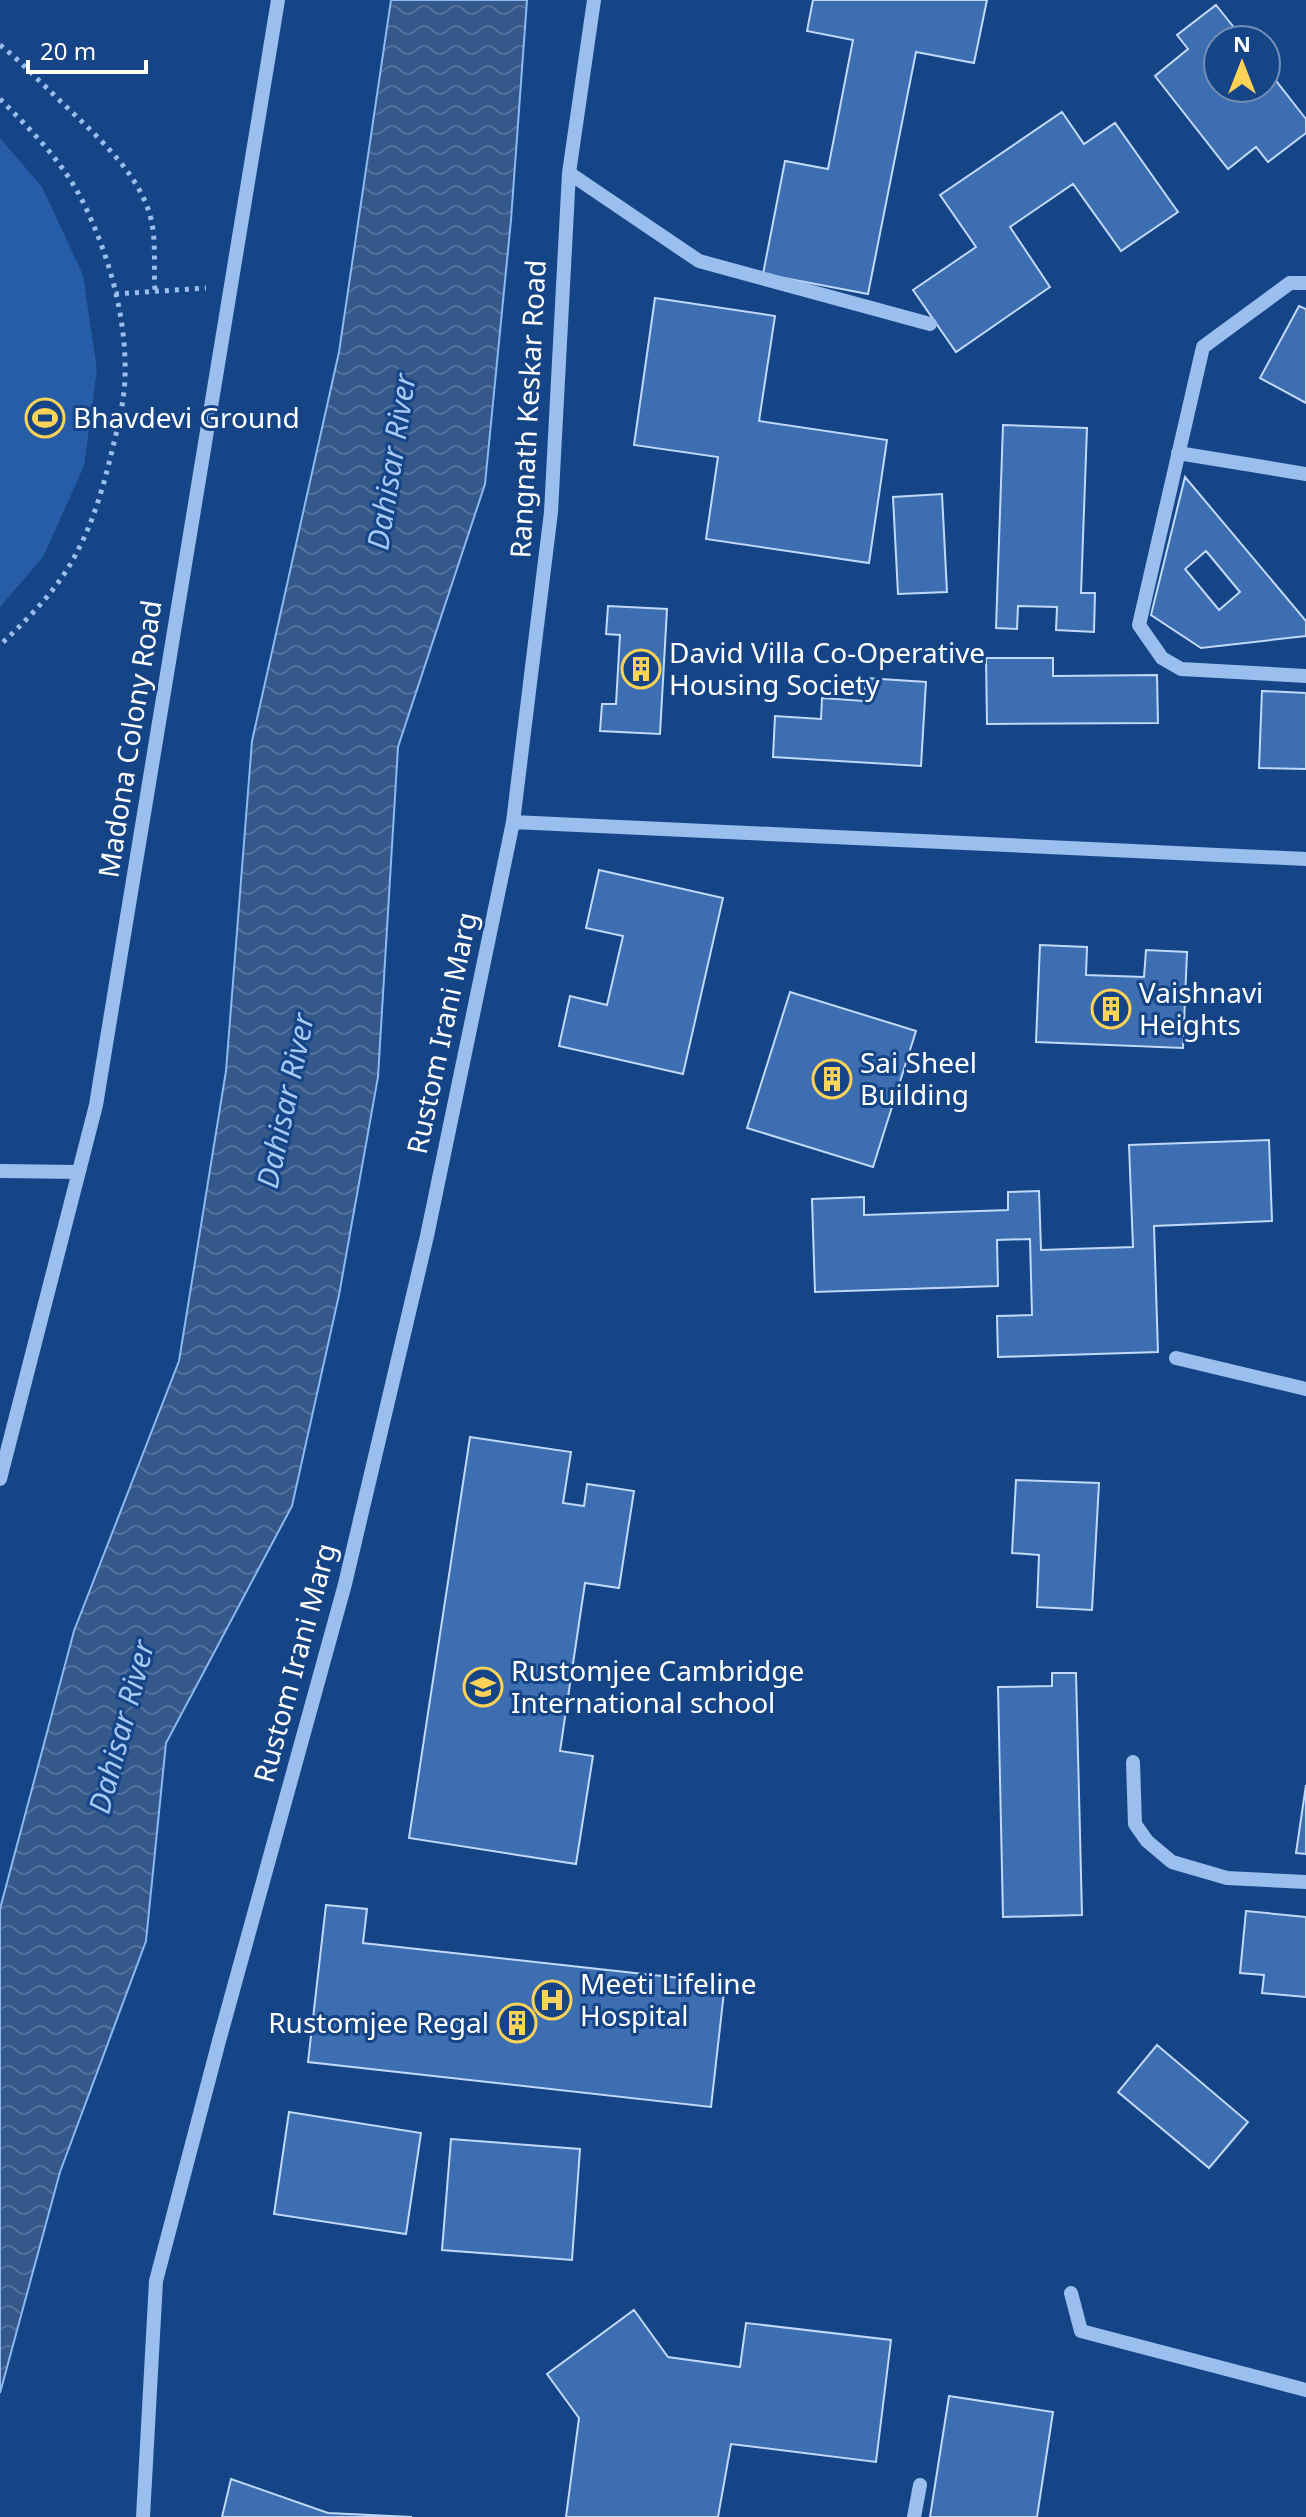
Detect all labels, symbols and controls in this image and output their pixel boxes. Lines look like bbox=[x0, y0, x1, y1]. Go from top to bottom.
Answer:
scale bar bbox=[28, 24, 146, 74]
north arrow bbox=[1202, 24, 1282, 104]
text: N bbox=[1233, 28, 1251, 58]
text: 20 m bbox=[40, 34, 96, 67]
street label: Rangnath Keskar Road bbox=[500, 259, 554, 559]
water label: Dahisar River bbox=[356, 370, 425, 553]
sports icon: Bhavdevi Ground bbox=[24, 397, 66, 439]
place label: Bhavdevi Ground bbox=[73, 398, 300, 436]
street label: Madona Colony Road bbox=[88, 597, 170, 880]
place label: David Villa Co-Operative Housing Society bbox=[669, 633, 985, 703]
building icon: David Villa Co-Operative Housing Society bbox=[620, 648, 662, 690]
street label: Rustom Irani Marg bbox=[397, 908, 485, 1157]
place label: Vaishnavi Heights bbox=[1139, 973, 1263, 1043]
building icon: Vaishnavi Heights bbox=[1090, 988, 1132, 1030]
water label: Dahisar River bbox=[246, 1008, 323, 1192]
place label: Sai Sheel Building bbox=[860, 1043, 977, 1113]
building icon: Sai Sheel Building bbox=[811, 1058, 853, 1100]
street label: Rustom Irani Marg bbox=[244, 1539, 344, 1787]
water label: Dahisar River bbox=[78, 1634, 164, 1818]
place label: Rustomjee Cambridge International school bbox=[511, 1651, 804, 1721]
school or university icon: Rustomjee Cambridge International school bbox=[462, 1666, 504, 1708]
place label: Meeti Lifeline Hospital bbox=[580, 1964, 756, 2034]
hospital icon: Meeti Lifeline Hospital bbox=[531, 1979, 573, 2021]
building icon: Rustomjee Regal bbox=[496, 2002, 538, 2044]
place label: Rustomjee Regal bbox=[268, 2003, 489, 2041]

